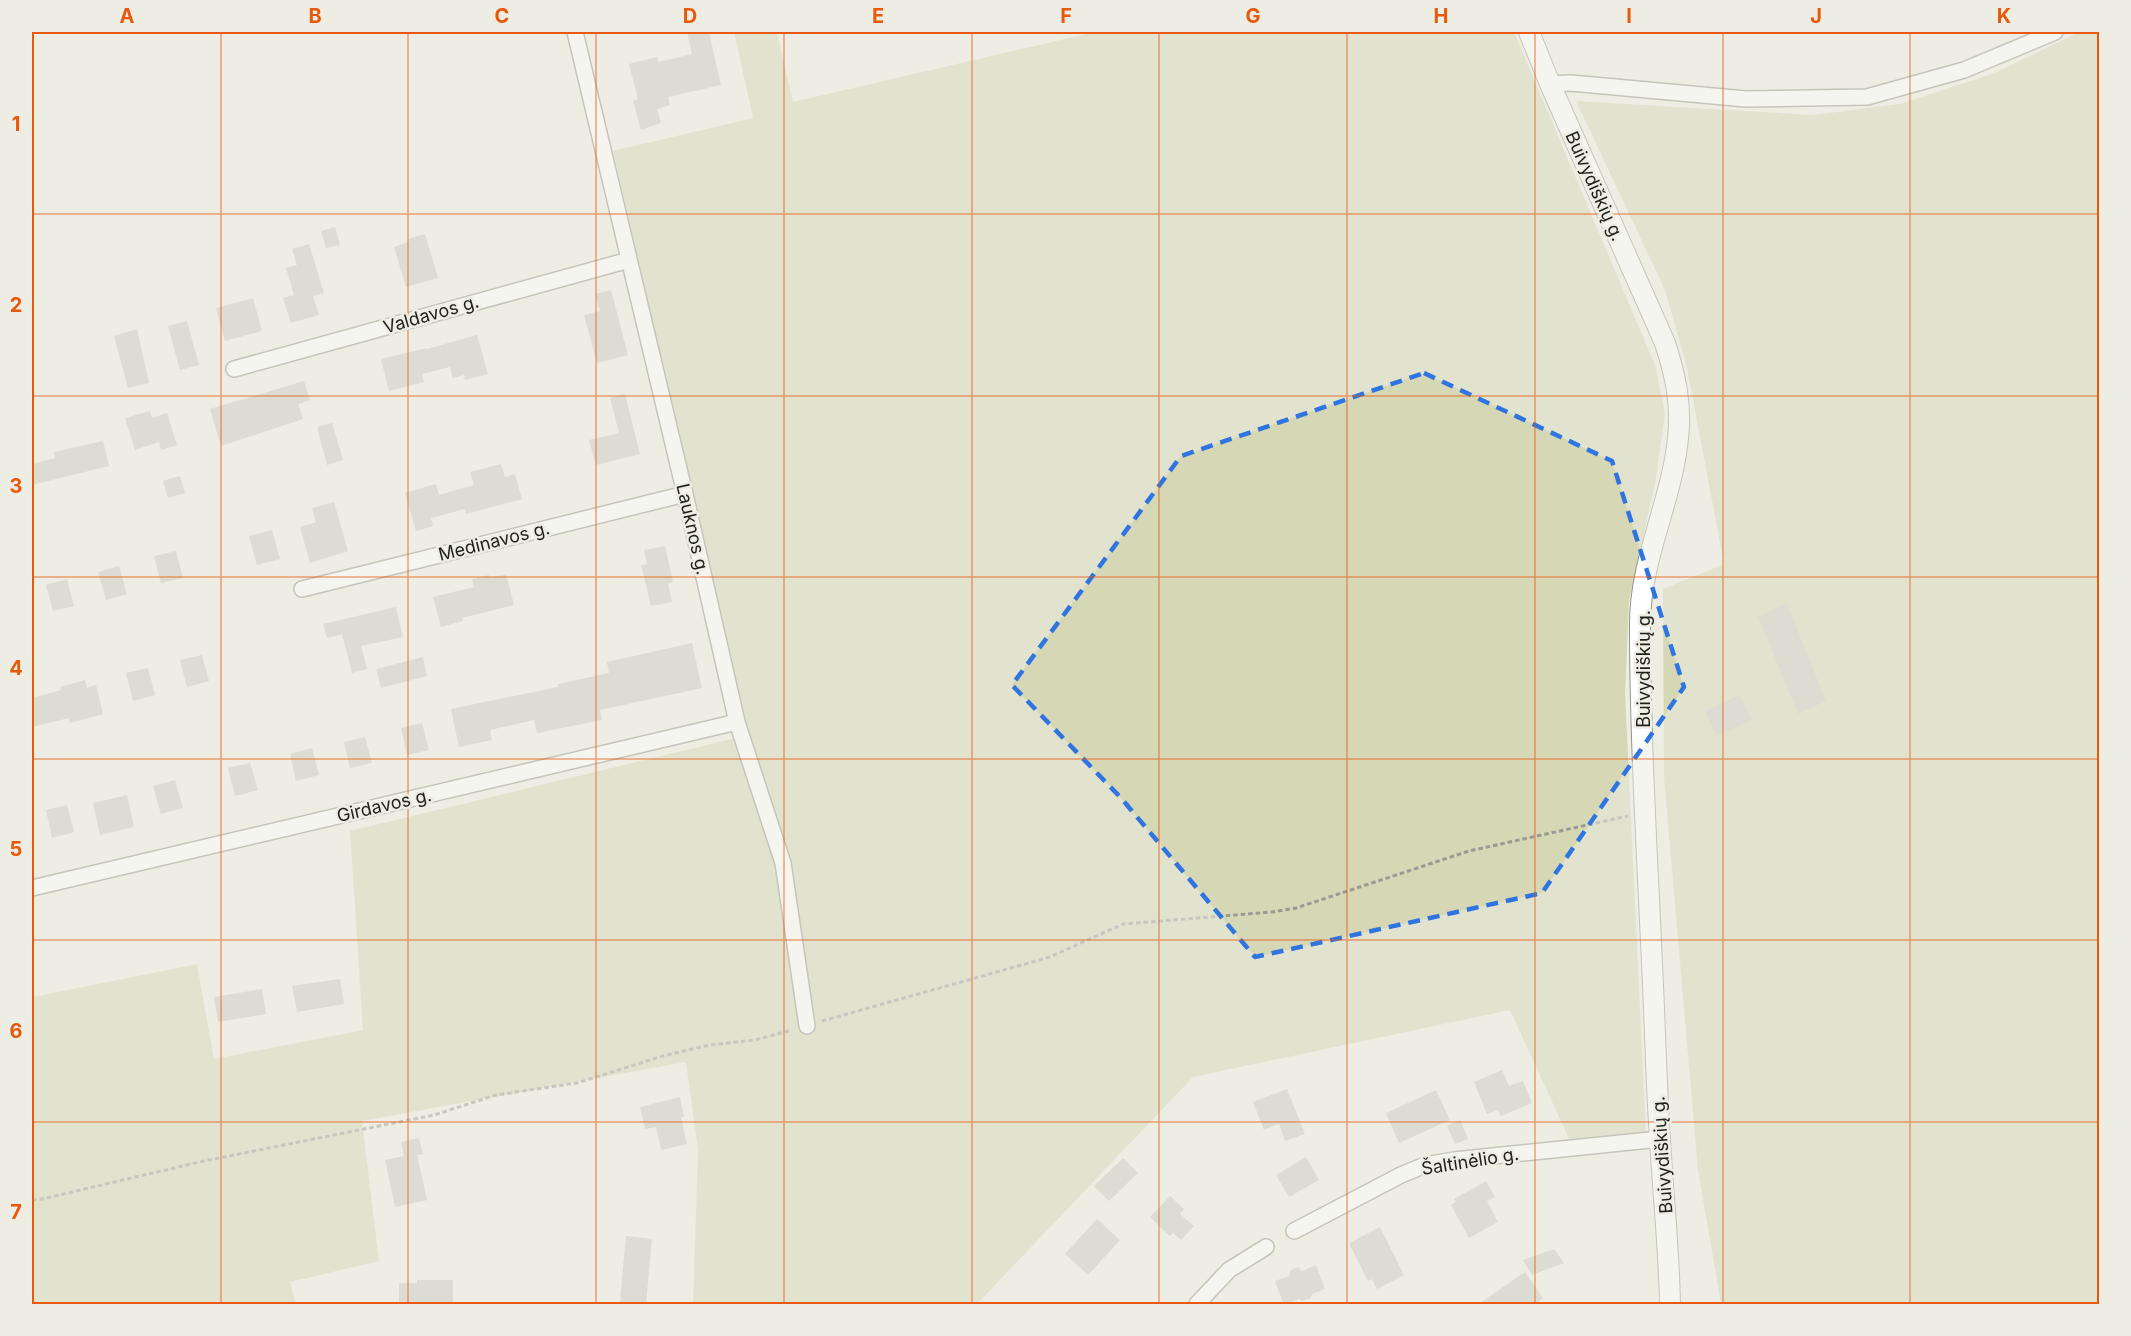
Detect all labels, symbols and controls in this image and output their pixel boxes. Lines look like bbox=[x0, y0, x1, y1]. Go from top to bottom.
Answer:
text: A bbox=[120, 4, 135, 28]
text: B bbox=[308, 4, 322, 28]
text: C bbox=[495, 4, 509, 28]
text: D bbox=[683, 4, 697, 28]
text: E bbox=[872, 4, 884, 28]
text: F bbox=[1060, 4, 1072, 28]
text: G bbox=[1245, 4, 1261, 28]
text: H bbox=[1434, 4, 1448, 28]
text: I bbox=[1626, 4, 1632, 28]
text: J bbox=[1810, 4, 1822, 28]
text: K bbox=[1997, 4, 2011, 28]
text: 1 bbox=[12, 112, 20, 136]
street label: Buivydiškių g. bbox=[1561, 128, 1629, 244]
street label: Valdavos g. bbox=[381, 290, 481, 338]
text: 2 bbox=[10, 293, 22, 317]
text: 3 bbox=[10, 474, 22, 498]
street label: Lauknos g. bbox=[672, 481, 714, 577]
street label: Medinavos g. bbox=[436, 517, 552, 565]
street label: Buivydiškių g. bbox=[1633, 610, 1654, 728]
text: 4 bbox=[9, 656, 23, 680]
street label: Girdavos g. bbox=[335, 784, 433, 826]
text: 5 bbox=[10, 837, 22, 861]
text: 6 bbox=[10, 1019, 23, 1043]
street label: Buivydiškių g. bbox=[1647, 1096, 1677, 1214]
street label: Šaltinėlio g. bbox=[1420, 1142, 1520, 1179]
text: 7 bbox=[10, 1200, 22, 1224]

